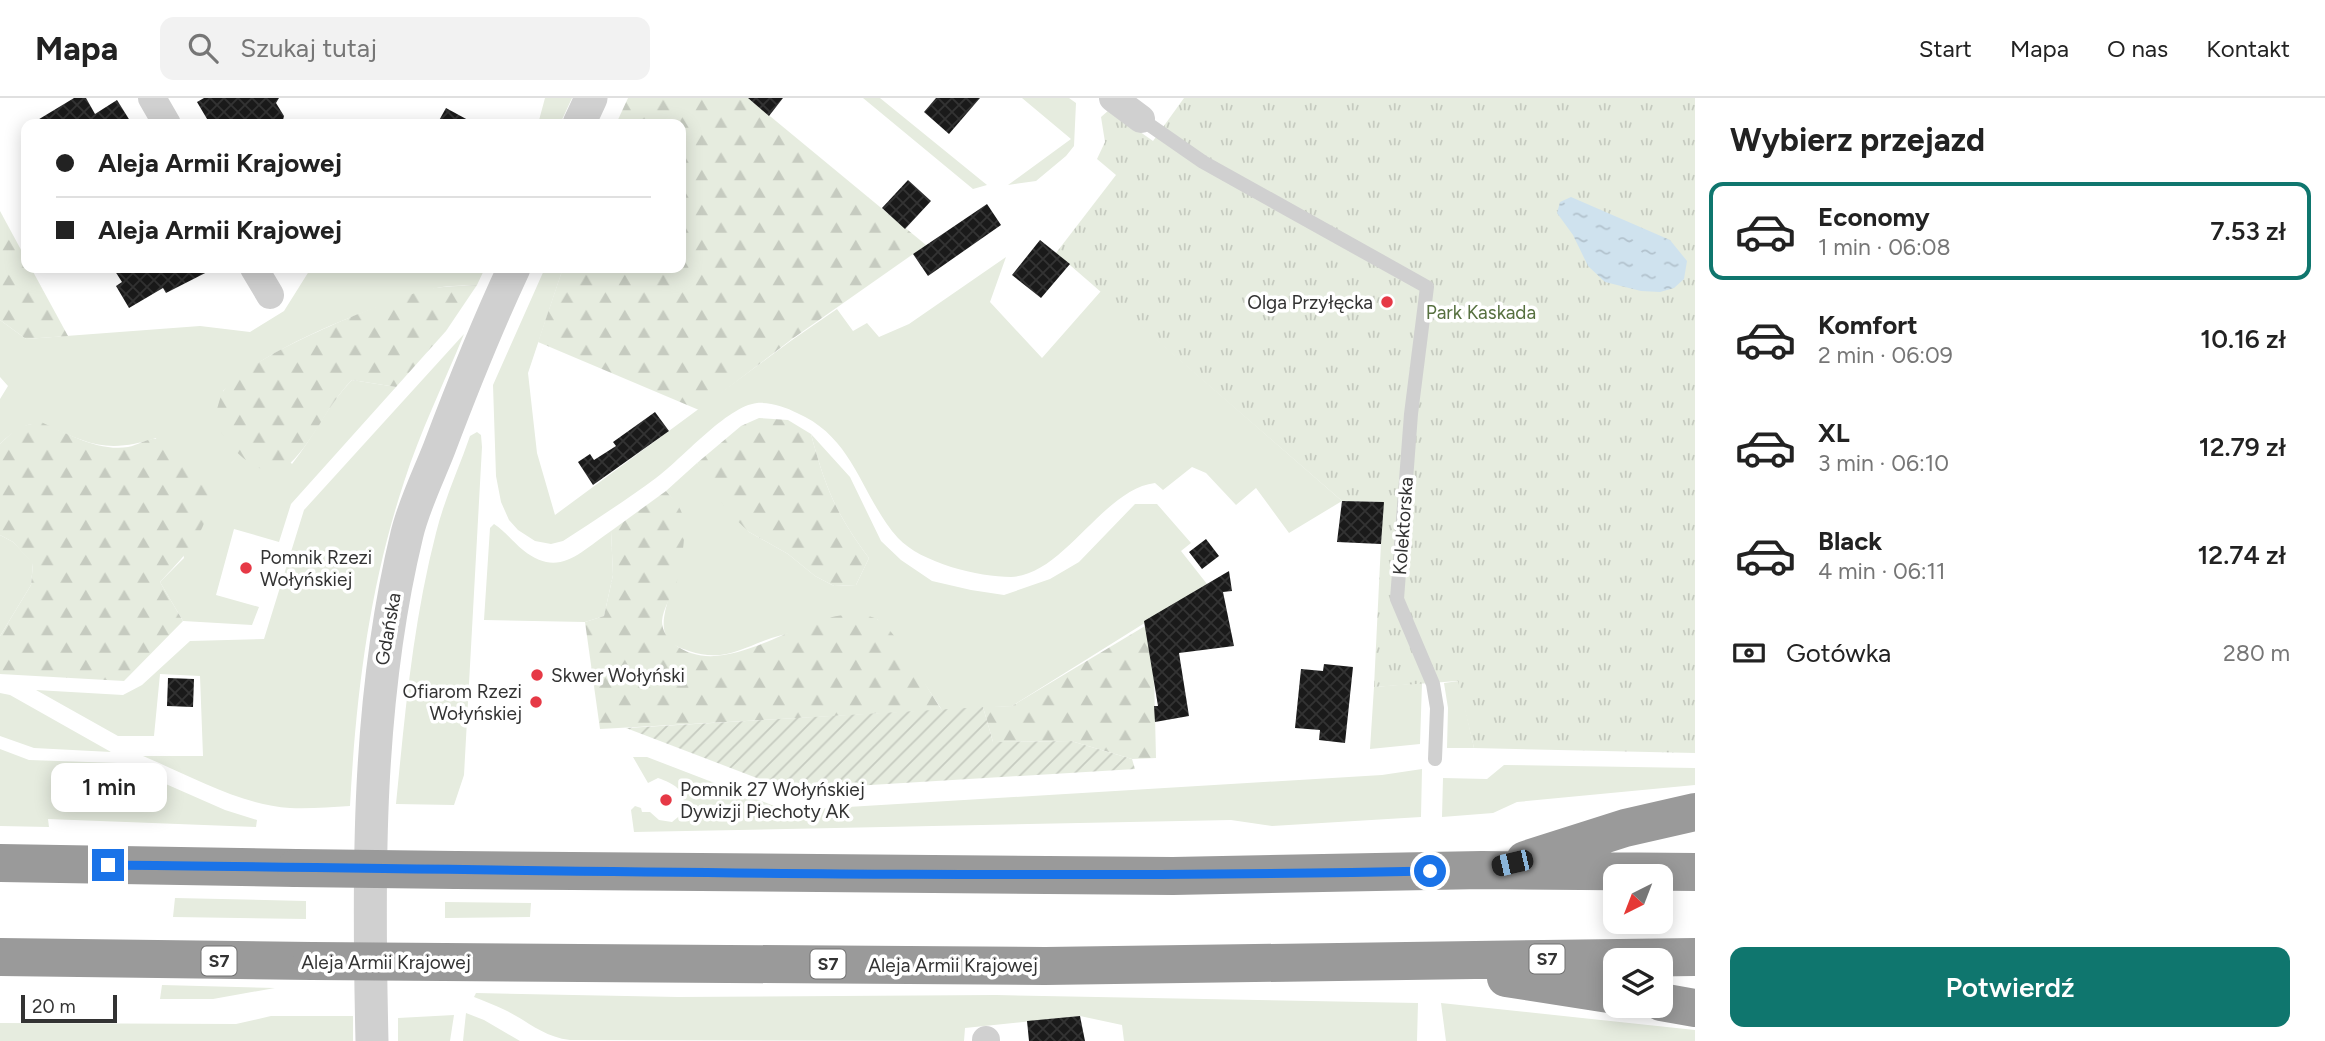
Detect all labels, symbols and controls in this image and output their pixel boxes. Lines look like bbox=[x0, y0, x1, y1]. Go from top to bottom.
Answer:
search box bbox=[160, 17, 650, 80]
text: Mapa bbox=[35, 29, 118, 68]
icon: search bbox=[184, 29, 222, 67]
text: Szukaj tutaj bbox=[240, 32, 377, 64]
text: Start bbox=[1919, 34, 1972, 63]
text: Mapa bbox=[2010, 34, 2069, 63]
text: O nas bbox=[2107, 34, 2168, 63]
text: Kontakt bbox=[2206, 34, 2290, 63]
text: Wybierz przejazd bbox=[1730, 121, 1985, 159]
text: Aleja Armii Krajowej bbox=[98, 147, 342, 179]
icon: car bbox=[1734, 200, 1797, 263]
text: Economy bbox=[1818, 201, 1930, 233]
text: Aleja Armii Krajowej bbox=[98, 214, 342, 246]
text: 7.53 zł bbox=[2210, 215, 2286, 247]
text: 1 min · 06:08 bbox=[1818, 233, 1951, 261]
place label: Olga Przyłęcka bbox=[1247, 291, 1373, 314]
marker: Olga Przyłęcka bbox=[1379, 294, 1395, 310]
park label: Park Kaskada bbox=[1426, 301, 1536, 324]
icon: car bbox=[1734, 308, 1797, 371]
text: Komfort bbox=[1818, 309, 1918, 341]
text: 10.16 zł bbox=[2200, 323, 2286, 355]
text: 2 min · 06:09 bbox=[1818, 341, 1953, 369]
icon: car bbox=[1734, 416, 1797, 479]
text: XL bbox=[1818, 417, 1850, 449]
text: 12.79 zł bbox=[2199, 431, 2286, 463]
text: 3 min · 06:10 bbox=[1818, 449, 1949, 477]
street label: Kolektorska bbox=[1388, 476, 1418, 576]
icon: car bbox=[1734, 524, 1797, 587]
text: Black bbox=[1818, 525, 1882, 557]
text: 12.74 zł bbox=[2197, 539, 2286, 571]
place label: Pomnik Rzezi Wołyńskiej bbox=[260, 546, 372, 591]
text: 4 min · 06:11 bbox=[1818, 557, 1946, 585]
marker: Pomnik Rzezi Wołyńskiej bbox=[238, 560, 254, 576]
street label: Gdańska bbox=[370, 591, 406, 667]
icon: cash bbox=[1730, 634, 1768, 672]
text: Gotówka bbox=[1786, 637, 1891, 669]
text: 280 m bbox=[2223, 639, 2290, 667]
place label: Skwer Wołyński bbox=[551, 664, 685, 687]
marker: Skwer Wołyński bbox=[529, 667, 545, 683]
place label: Ofiarom Rzezi Wołyńskiej bbox=[403, 680, 522, 725]
marker: Ofiarom Rzezi Wołyńskiej bbox=[528, 694, 544, 710]
callout: 1 min bbox=[50, 764, 166, 812]
text: 1 min bbox=[82, 773, 136, 801]
place label: Pomnik 27 Wołyńskiej Dywizji Piechoty AK bbox=[680, 778, 865, 823]
marker: Pomnik 27 Wołyńskiej Dywizji Piechoty AK bbox=[658, 792, 674, 808]
car bbox=[1490, 848, 1535, 878]
route end bbox=[92, 849, 124, 881]
route start bbox=[1414, 855, 1446, 887]
north arrow bbox=[1603, 864, 1673, 934]
map controls bbox=[1603, 864, 1673, 1018]
road number: S7 bbox=[1530, 944, 1564, 974]
road number: S7 bbox=[202, 946, 236, 976]
button: Potwierdź bbox=[1730, 947, 2290, 1027]
button: layers bbox=[1603, 948, 1673, 1018]
road number: S7 bbox=[810, 950, 846, 978]
street label: Aleja Armii Krajowej bbox=[301, 951, 471, 974]
street label: Aleja Armii Krajowej bbox=[868, 954, 1038, 977]
scale bar bbox=[21, 992, 117, 1024]
text: 20 m bbox=[32, 995, 76, 1018]

